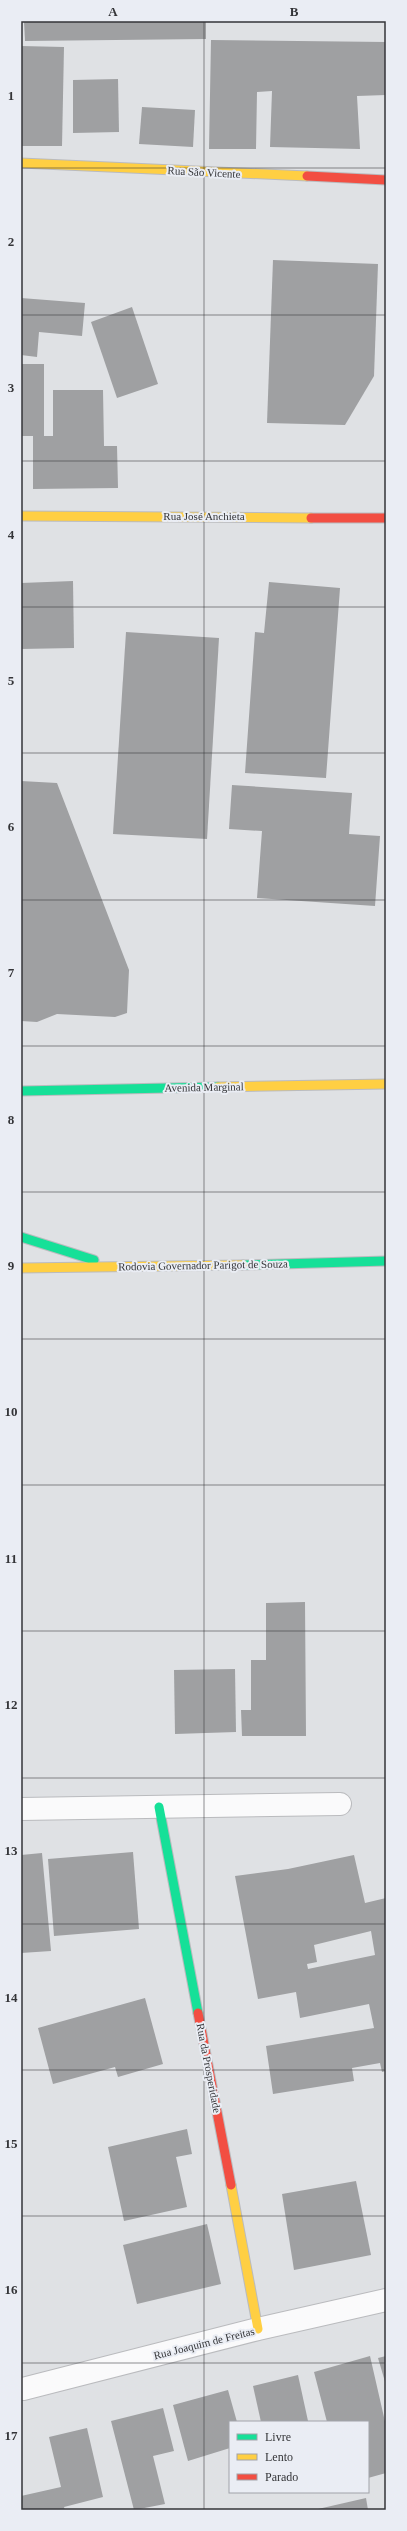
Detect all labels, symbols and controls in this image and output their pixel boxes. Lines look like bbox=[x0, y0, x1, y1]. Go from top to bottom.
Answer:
text: A bbox=[108, 4, 118, 19]
text: B bbox=[290, 4, 299, 19]
text: 1 bbox=[8, 88, 14, 103]
street label: Rua São Vicente bbox=[167, 164, 241, 180]
text: 2 bbox=[8, 234, 14, 249]
text: 3 bbox=[8, 380, 15, 395]
street label: Rua José Anchieta bbox=[163, 510, 245, 522]
text: 4 bbox=[8, 527, 15, 542]
text: 5 bbox=[8, 673, 15, 688]
text: 6 bbox=[8, 819, 15, 834]
text: 7 bbox=[8, 965, 15, 980]
street label: Avenida Marginal bbox=[164, 1080, 244, 1094]
text: 8 bbox=[8, 1112, 15, 1127]
text: 9 bbox=[8, 1258, 15, 1273]
street label: Rodovia Governador Parigot de Souza bbox=[118, 1258, 288, 1272]
text: 10 bbox=[5, 1404, 18, 1419]
text: 11 bbox=[5, 1551, 17, 1566]
text: 12 bbox=[5, 1697, 18, 1712]
text: 13 bbox=[5, 1843, 18, 1858]
text: 14 bbox=[5, 1990, 18, 2005]
street label: Rua da Prosperidade bbox=[194, 2022, 224, 2114]
text: 15 bbox=[5, 2136, 18, 2151]
text: 16 bbox=[5, 2282, 18, 2297]
street label: Rua Joaquim de Freitas bbox=[152, 2325, 256, 2361]
legend bbox=[229, 2421, 369, 2493]
text: 17 bbox=[5, 2428, 18, 2443]
text: Livre bbox=[265, 2430, 291, 2444]
text: Lento bbox=[265, 2450, 293, 2464]
text: Parado bbox=[265, 2470, 298, 2484]

